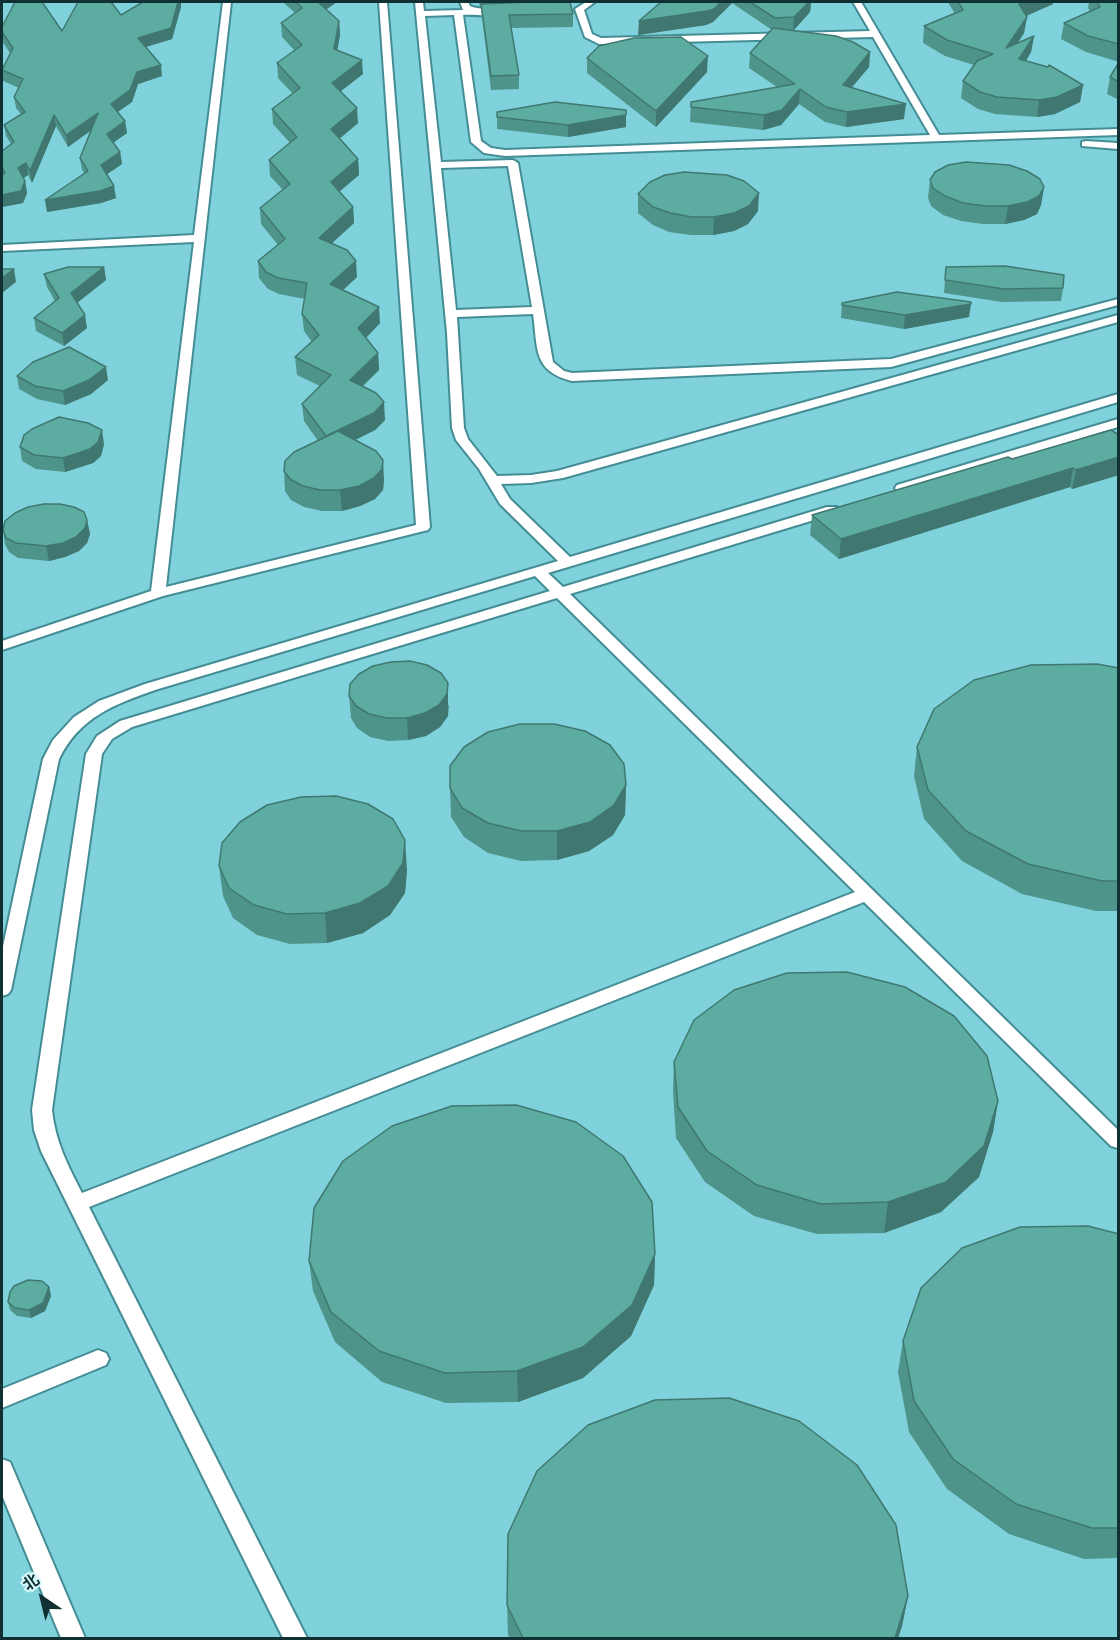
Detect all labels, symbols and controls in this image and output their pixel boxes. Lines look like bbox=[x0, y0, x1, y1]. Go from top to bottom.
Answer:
north arrow bbox=[12, 1568, 72, 1628]
text: 北 bbox=[19, 1570, 43, 1595]

